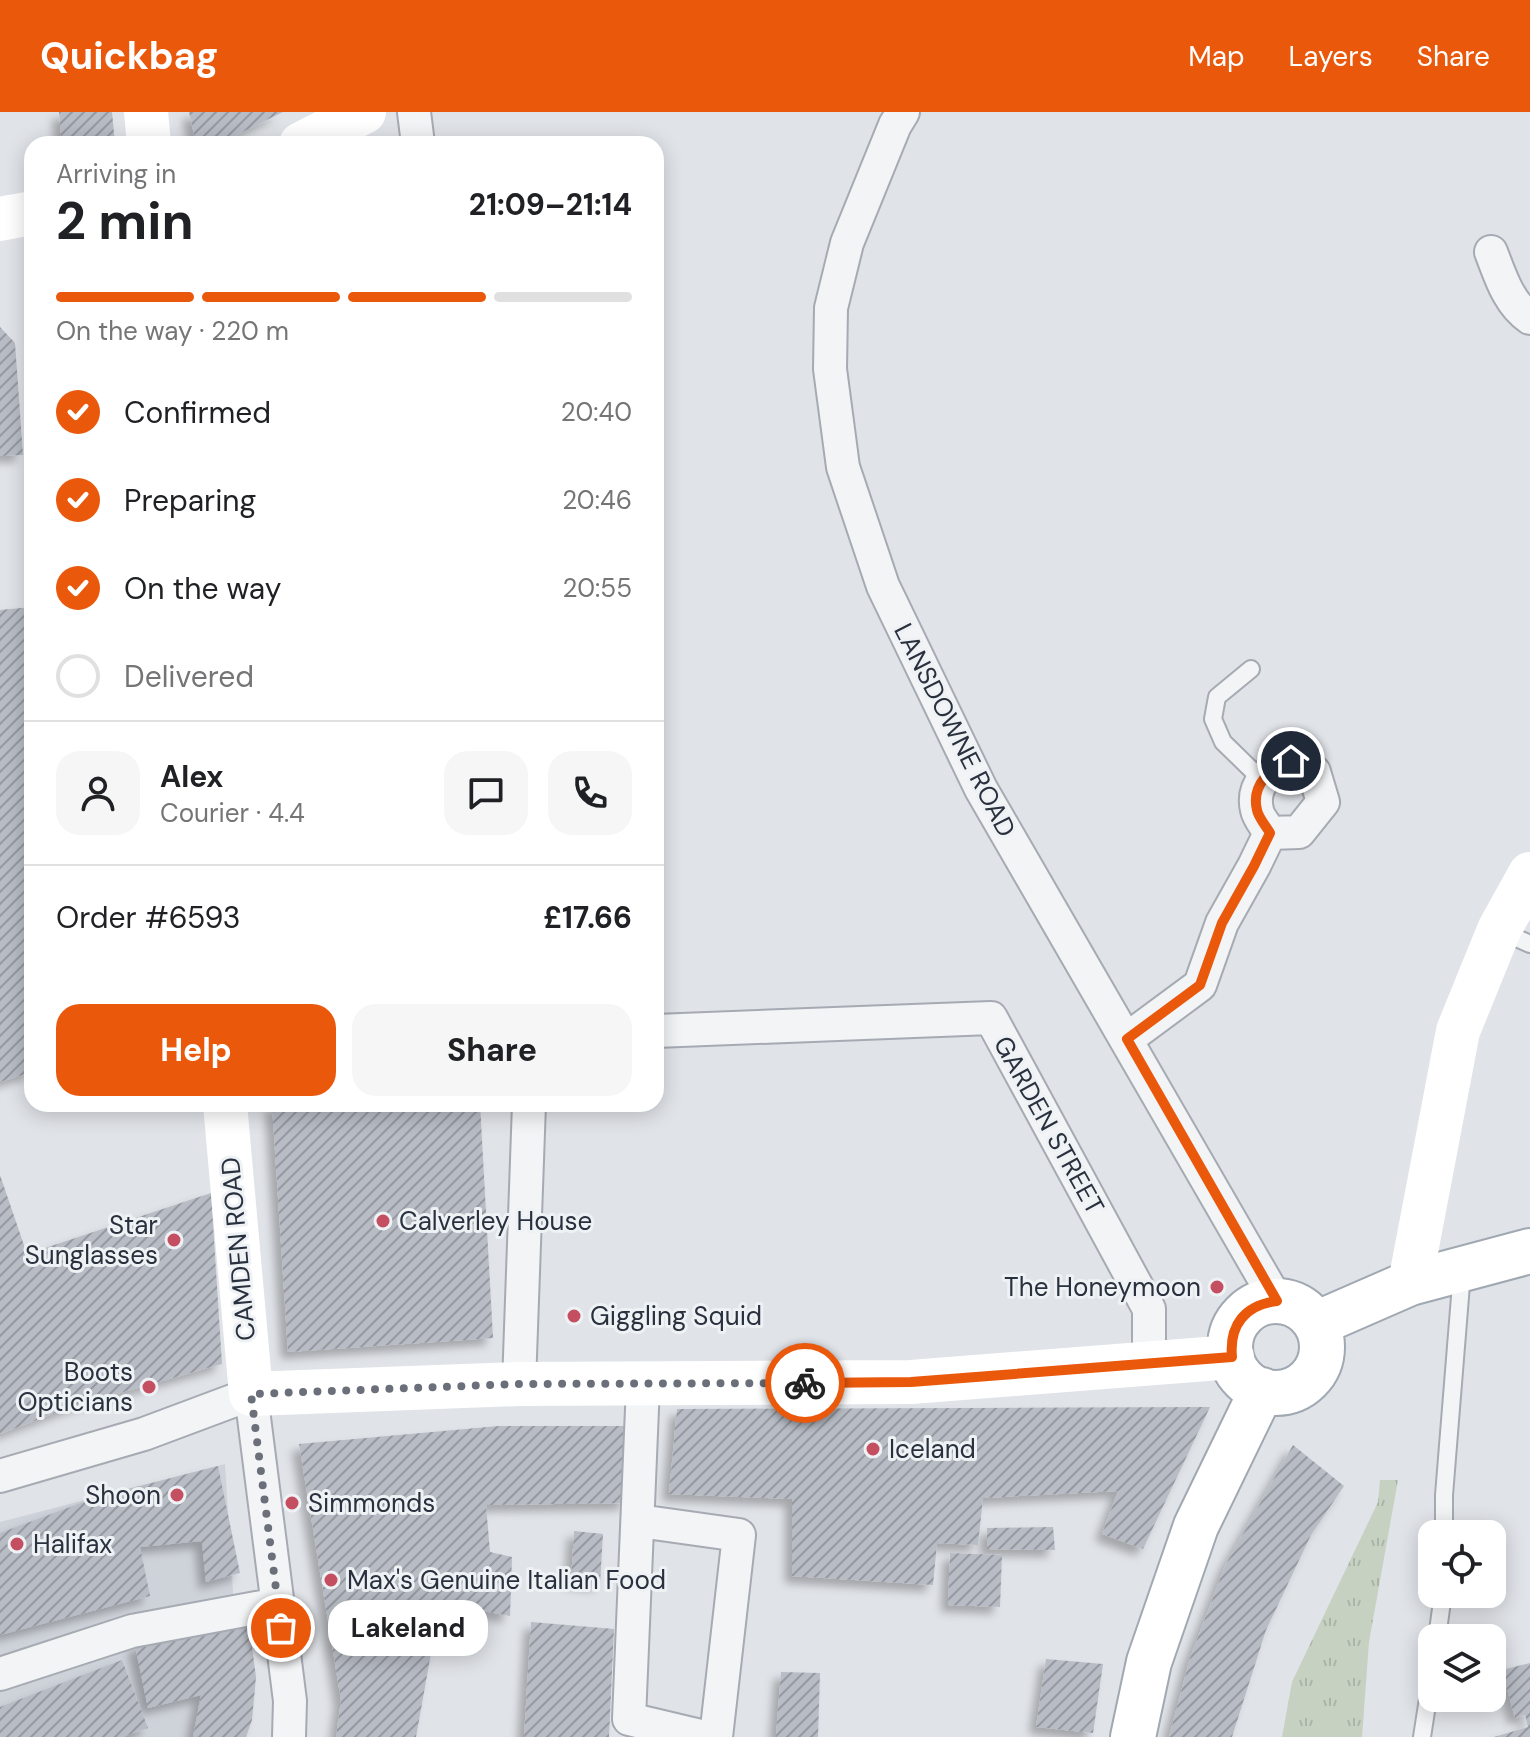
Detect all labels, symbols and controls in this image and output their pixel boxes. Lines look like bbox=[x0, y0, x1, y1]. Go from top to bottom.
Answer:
text: Quickbag bbox=[40, 31, 218, 81]
text: Map bbox=[1188, 38, 1245, 75]
text: Layers bbox=[1289, 38, 1373, 75]
text: Share bbox=[1417, 38, 1490, 75]
text: Arriving in bbox=[56, 157, 176, 191]
text: 21:09–21:14 bbox=[469, 185, 632, 224]
text: 2 min bbox=[56, 187, 194, 255]
text: On the way · 220 m bbox=[56, 314, 289, 348]
icon: check bbox=[56, 390, 100, 434]
text: Confirmed bbox=[124, 393, 271, 432]
text: 20:40 bbox=[561, 395, 632, 429]
icon: check bbox=[56, 478, 100, 522]
text: Preparing bbox=[124, 481, 256, 520]
text: 20:46 bbox=[562, 483, 632, 517]
icon: check bbox=[56, 566, 100, 610]
text: On the way bbox=[124, 569, 281, 608]
text: 20:55 bbox=[563, 571, 632, 605]
street label: LANSDOWNE ROAD bbox=[886, 617, 1024, 843]
text: Delivered bbox=[124, 657, 254, 696]
pin bbox=[1257, 727, 1325, 795]
icon: home bbox=[1269, 739, 1313, 783]
button: person bbox=[56, 751, 140, 835]
button: chat bbox=[444, 751, 528, 835]
button: phone bbox=[548, 751, 632, 835]
text: Alex bbox=[160, 757, 223, 796]
text: Courier · 4.4 bbox=[160, 796, 305, 830]
text: Order #6593 bbox=[56, 898, 241, 937]
text: £17.66 bbox=[543, 898, 632, 937]
button: Help bbox=[56, 1004, 336, 1096]
button: Share bbox=[352, 1004, 632, 1096]
street label: GARDEN STREET bbox=[986, 1030, 1112, 1220]
street label: CAMDEN ROAD bbox=[213, 1156, 263, 1342]
place label: Calverley House bbox=[399, 1204, 592, 1238]
place label: Star Sunglasses bbox=[25, 1208, 158, 1272]
marker: Calverley House bbox=[374, 1212, 392, 1230]
marker: Star Sunglasses bbox=[165, 1231, 183, 1249]
place label: The Honeymoon bbox=[1004, 1270, 1201, 1304]
marker: The Honeymoon bbox=[1208, 1278, 1226, 1296]
place label: Giggling Squid bbox=[590, 1299, 762, 1333]
marker: Giggling Squid bbox=[565, 1307, 583, 1325]
courier bbox=[765, 1343, 845, 1423]
place label: Boots Opticians bbox=[17, 1355, 133, 1419]
icon: bike bbox=[783, 1361, 827, 1405]
marker: Boots Opticians bbox=[140, 1378, 158, 1396]
place label: Iceland bbox=[889, 1432, 976, 1466]
marker: Iceland bbox=[864, 1440, 882, 1458]
place label: Shoon bbox=[85, 1478, 161, 1512]
marker: Shoon bbox=[168, 1486, 186, 1504]
place label: Simmonds bbox=[308, 1486, 435, 1520]
marker: Simmonds bbox=[283, 1494, 301, 1512]
map controls bbox=[1418, 1520, 1506, 1712]
button: locate bbox=[1418, 1520, 1506, 1608]
place label: Halifax bbox=[33, 1527, 112, 1561]
marker: Halifax bbox=[8, 1535, 26, 1553]
place label: Max's Genuine Italian Food bbox=[347, 1563, 666, 1597]
marker: Max's Genuine Italian Food bbox=[322, 1571, 340, 1589]
pin bbox=[247, 1594, 315, 1662]
callout: Lakeland bbox=[329, 1600, 489, 1656]
icon: bag bbox=[259, 1606, 303, 1650]
text: Lakeland bbox=[351, 1611, 465, 1645]
button: layers bbox=[1418, 1624, 1506, 1712]

